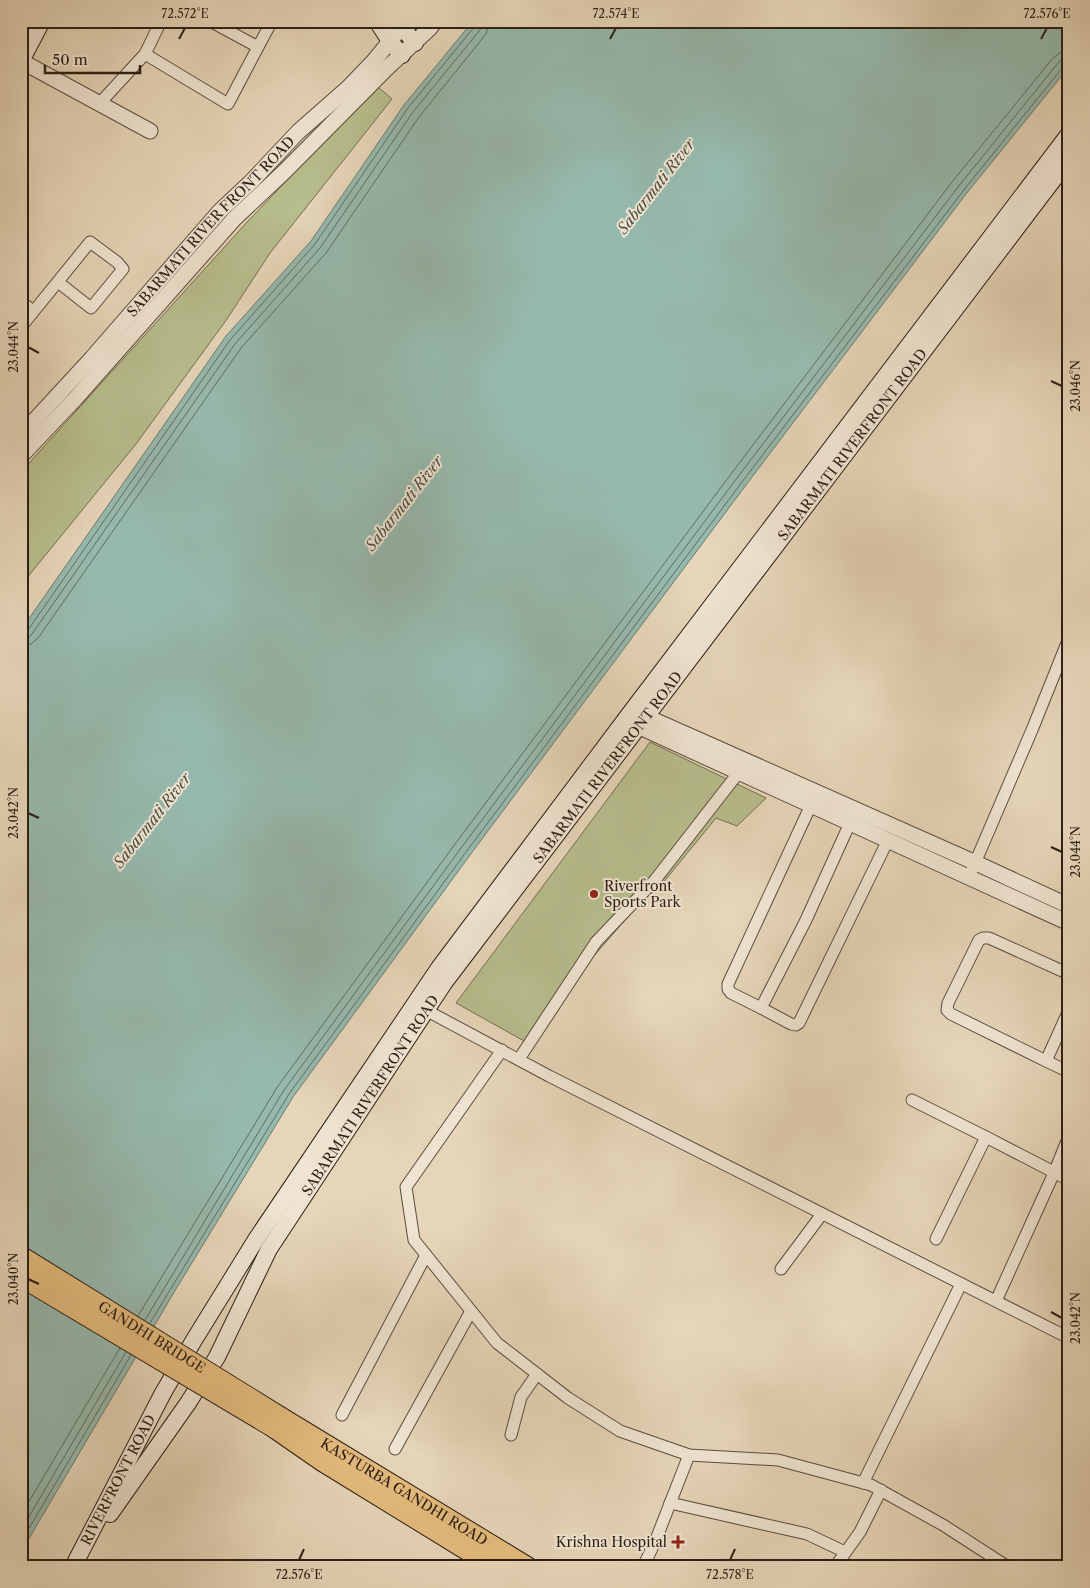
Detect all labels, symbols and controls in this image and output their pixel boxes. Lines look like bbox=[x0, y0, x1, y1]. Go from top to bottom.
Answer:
text: 72.572°E bbox=[161, 6, 209, 21]
text: 72.574°E bbox=[592, 6, 640, 21]
text: 72.576°E bbox=[1023, 6, 1071, 21]
scale bar bbox=[45, 42, 140, 74]
text: 50 m bbox=[52, 50, 88, 69]
street label: SABARMATI RIVER FRONT ROAD bbox=[123, 132, 298, 320]
water label: Sabarmati River bbox=[612, 134, 700, 238]
text: 23.044°N bbox=[6, 321, 21, 373]
street label: SABARMATI RIVERFRONT ROAD bbox=[774, 345, 931, 544]
text: 23.046°N bbox=[1068, 360, 1083, 412]
water label: Sabarmati River bbox=[360, 451, 448, 555]
street label: SABARMATI RIVERFRONT ROAD bbox=[529, 668, 686, 867]
water label: Sabarmati River bbox=[108, 768, 196, 872]
text: 23.042°N bbox=[6, 787, 21, 839]
text: 23.044°N bbox=[1068, 826, 1083, 878]
place label: Riverfront Sports Park bbox=[604, 877, 682, 911]
marker: Riverfront Sports Park bbox=[588, 888, 600, 900]
street label: SABARMATI RIVERFRONT ROAD bbox=[298, 992, 443, 1199]
text: 23.040°N bbox=[6, 1253, 21, 1305]
text: 23.042°N bbox=[1068, 1292, 1083, 1344]
street label: GANDHI BRIDGE bbox=[95, 1297, 209, 1377]
street label: RIVERFRONT ROAD bbox=[77, 1412, 159, 1548]
street label: KASTURBA GANDHI ROAD bbox=[317, 1434, 491, 1549]
place label: Krishna Hospital bbox=[556, 1533, 667, 1551]
marker: Krishna Hospital bbox=[671, 1535, 685, 1549]
text: 72.576°E bbox=[275, 1567, 323, 1582]
text: 72.578°E bbox=[706, 1567, 754, 1582]

